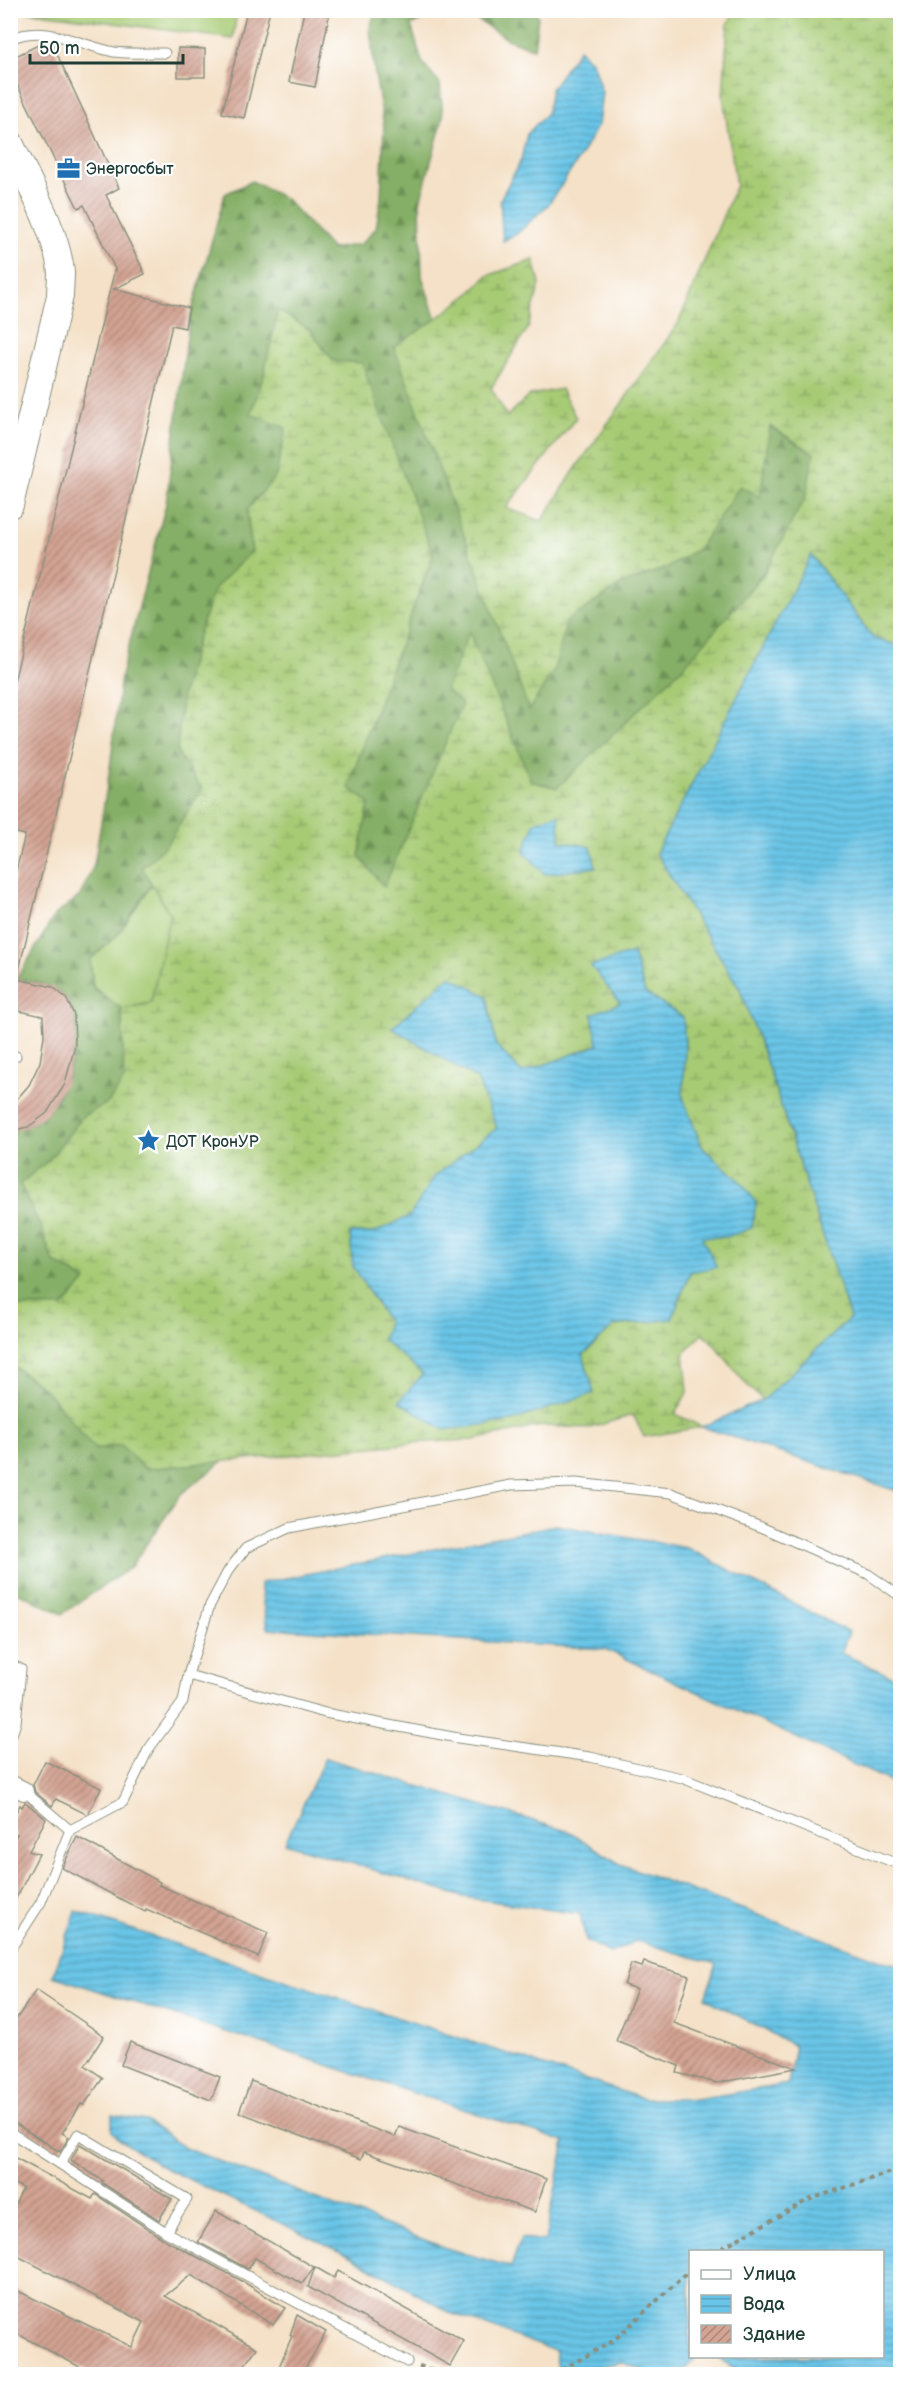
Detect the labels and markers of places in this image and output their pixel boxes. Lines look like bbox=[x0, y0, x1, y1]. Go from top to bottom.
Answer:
office icon: Энергосбыт bbox=[55, 155, 81, 181]
place label: Энергосбыт bbox=[86, 160, 174, 179]
place icon: ДОТ КронУР bbox=[135, 1128, 161, 1154]
place label: ДОТ КронУР bbox=[166, 1133, 259, 1152]

